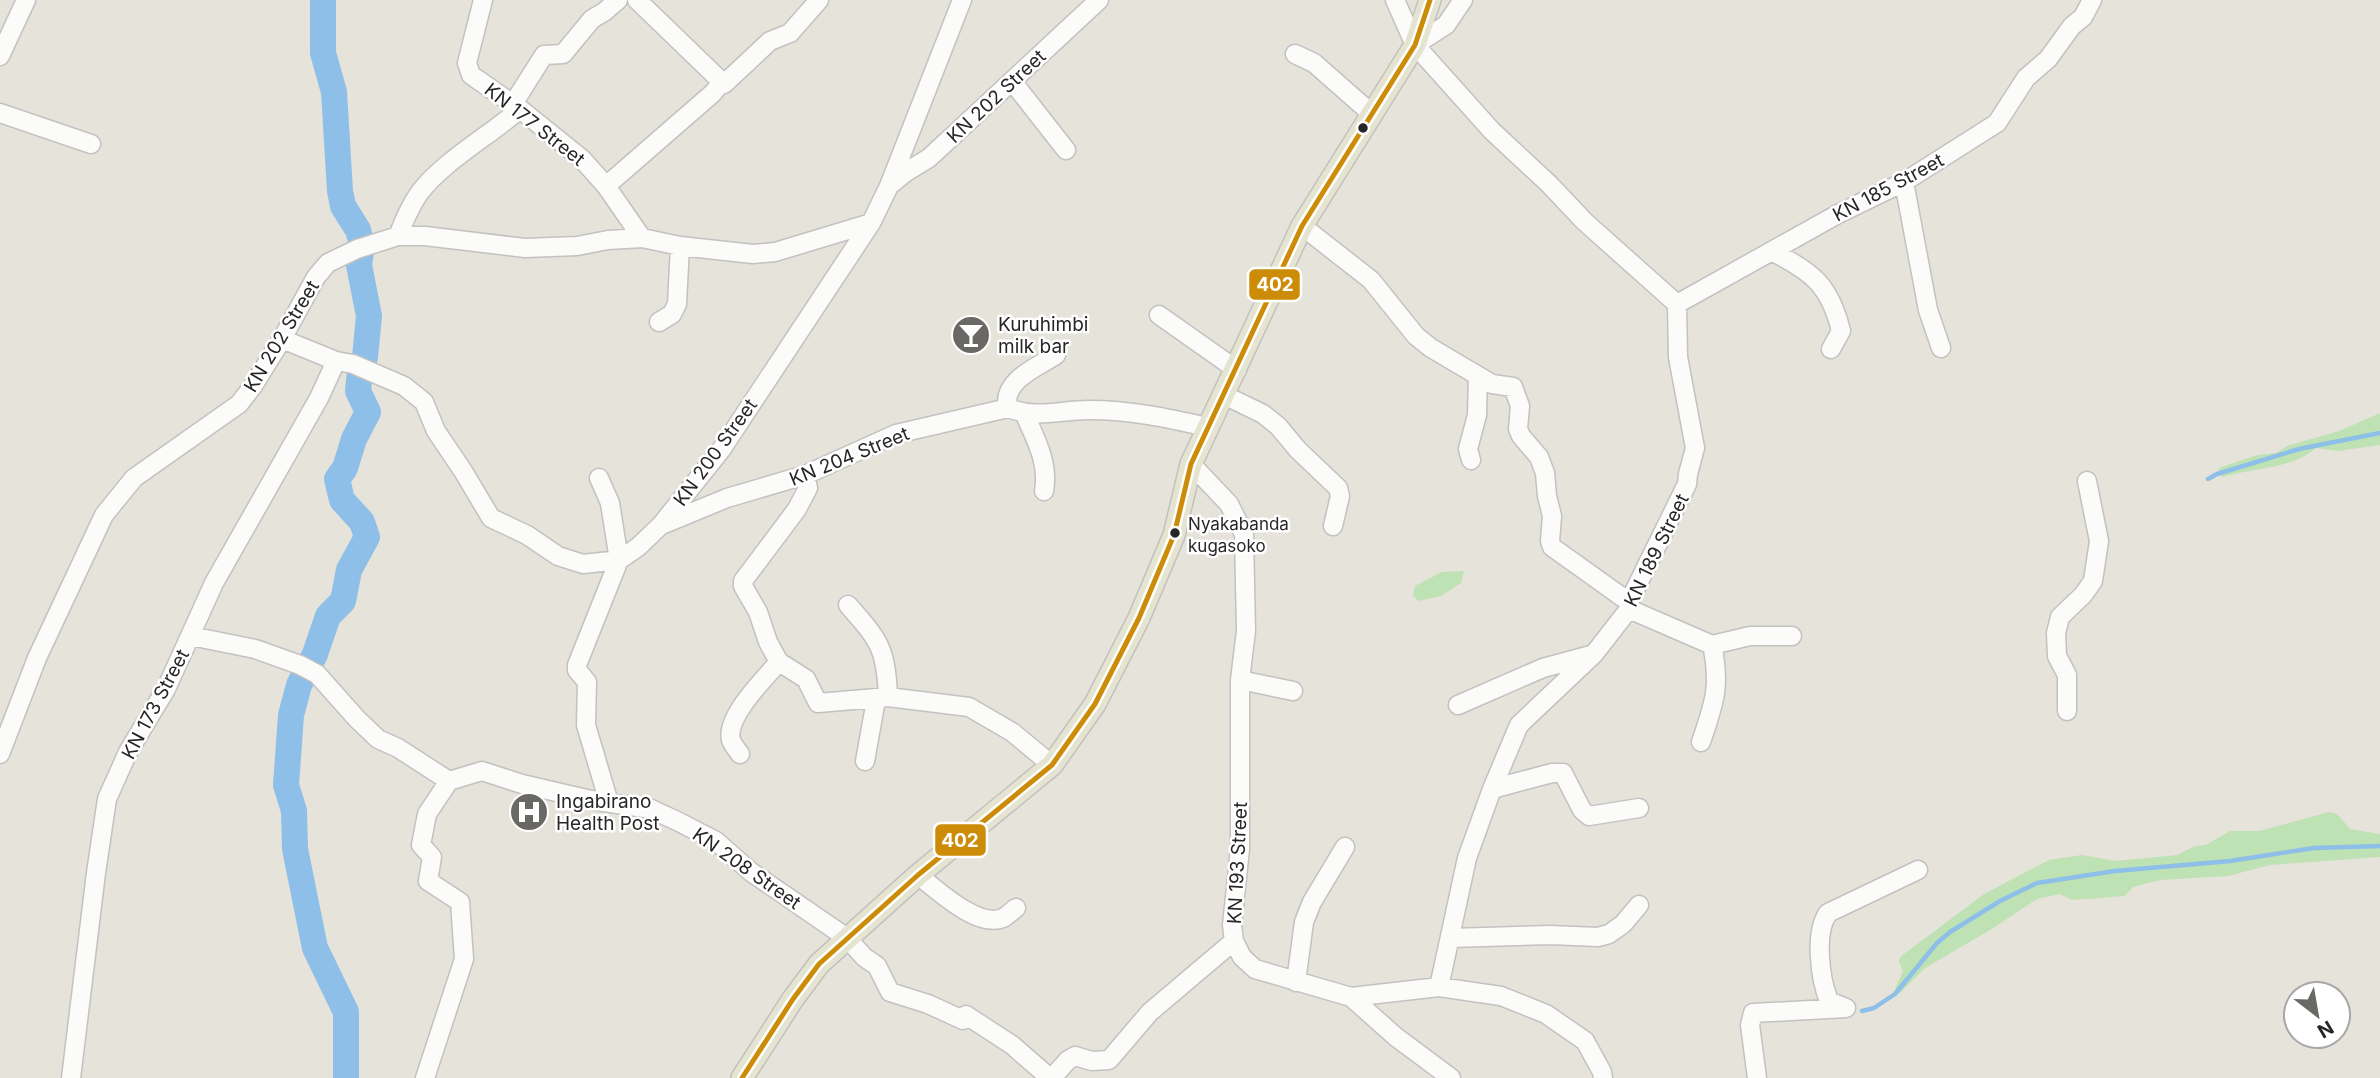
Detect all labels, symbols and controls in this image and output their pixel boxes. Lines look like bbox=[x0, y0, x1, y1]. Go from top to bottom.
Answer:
street label: KN 202 Street bbox=[942, 45, 1050, 148]
street label: KN 177 Street bbox=[480, 78, 589, 171]
unlabelled marker bbox=[1356, 121, 1370, 135]
street label: KN 185 Street bbox=[1829, 149, 1948, 226]
line badge: 402 bbox=[1248, 268, 1301, 301]
text: 402 bbox=[1256, 273, 1294, 296]
street label: KN 202 Street bbox=[239, 276, 324, 396]
place label: Kuruhimbi milk bar bbox=[998, 313, 1088, 358]
bar icon: Kuruhimbi milk bar bbox=[950, 314, 992, 356]
street label: KN 200 Street bbox=[669, 394, 762, 510]
street label: KN 204 Street bbox=[786, 422, 912, 491]
street label: KN 189 Street bbox=[1619, 490, 1694, 610]
place label: Nyakabanda kugasoko bbox=[1188, 514, 1289, 556]
marker: Nyakabanda kugasoko bbox=[1168, 526, 1182, 540]
street label: KN 173 Street bbox=[117, 645, 194, 763]
place label: Ingabirano Health Post bbox=[556, 790, 659, 835]
hospital icon: Ingabirano Health Post bbox=[508, 791, 550, 833]
street label: KN 193 Street bbox=[1223, 801, 1252, 925]
street label: KN 208 Street bbox=[688, 823, 805, 914]
line badge: 402 bbox=[934, 823, 987, 857]
text: 402 bbox=[941, 829, 979, 852]
north arrow bbox=[2282, 980, 2352, 1050]
text: N bbox=[2313, 1016, 2338, 1043]

